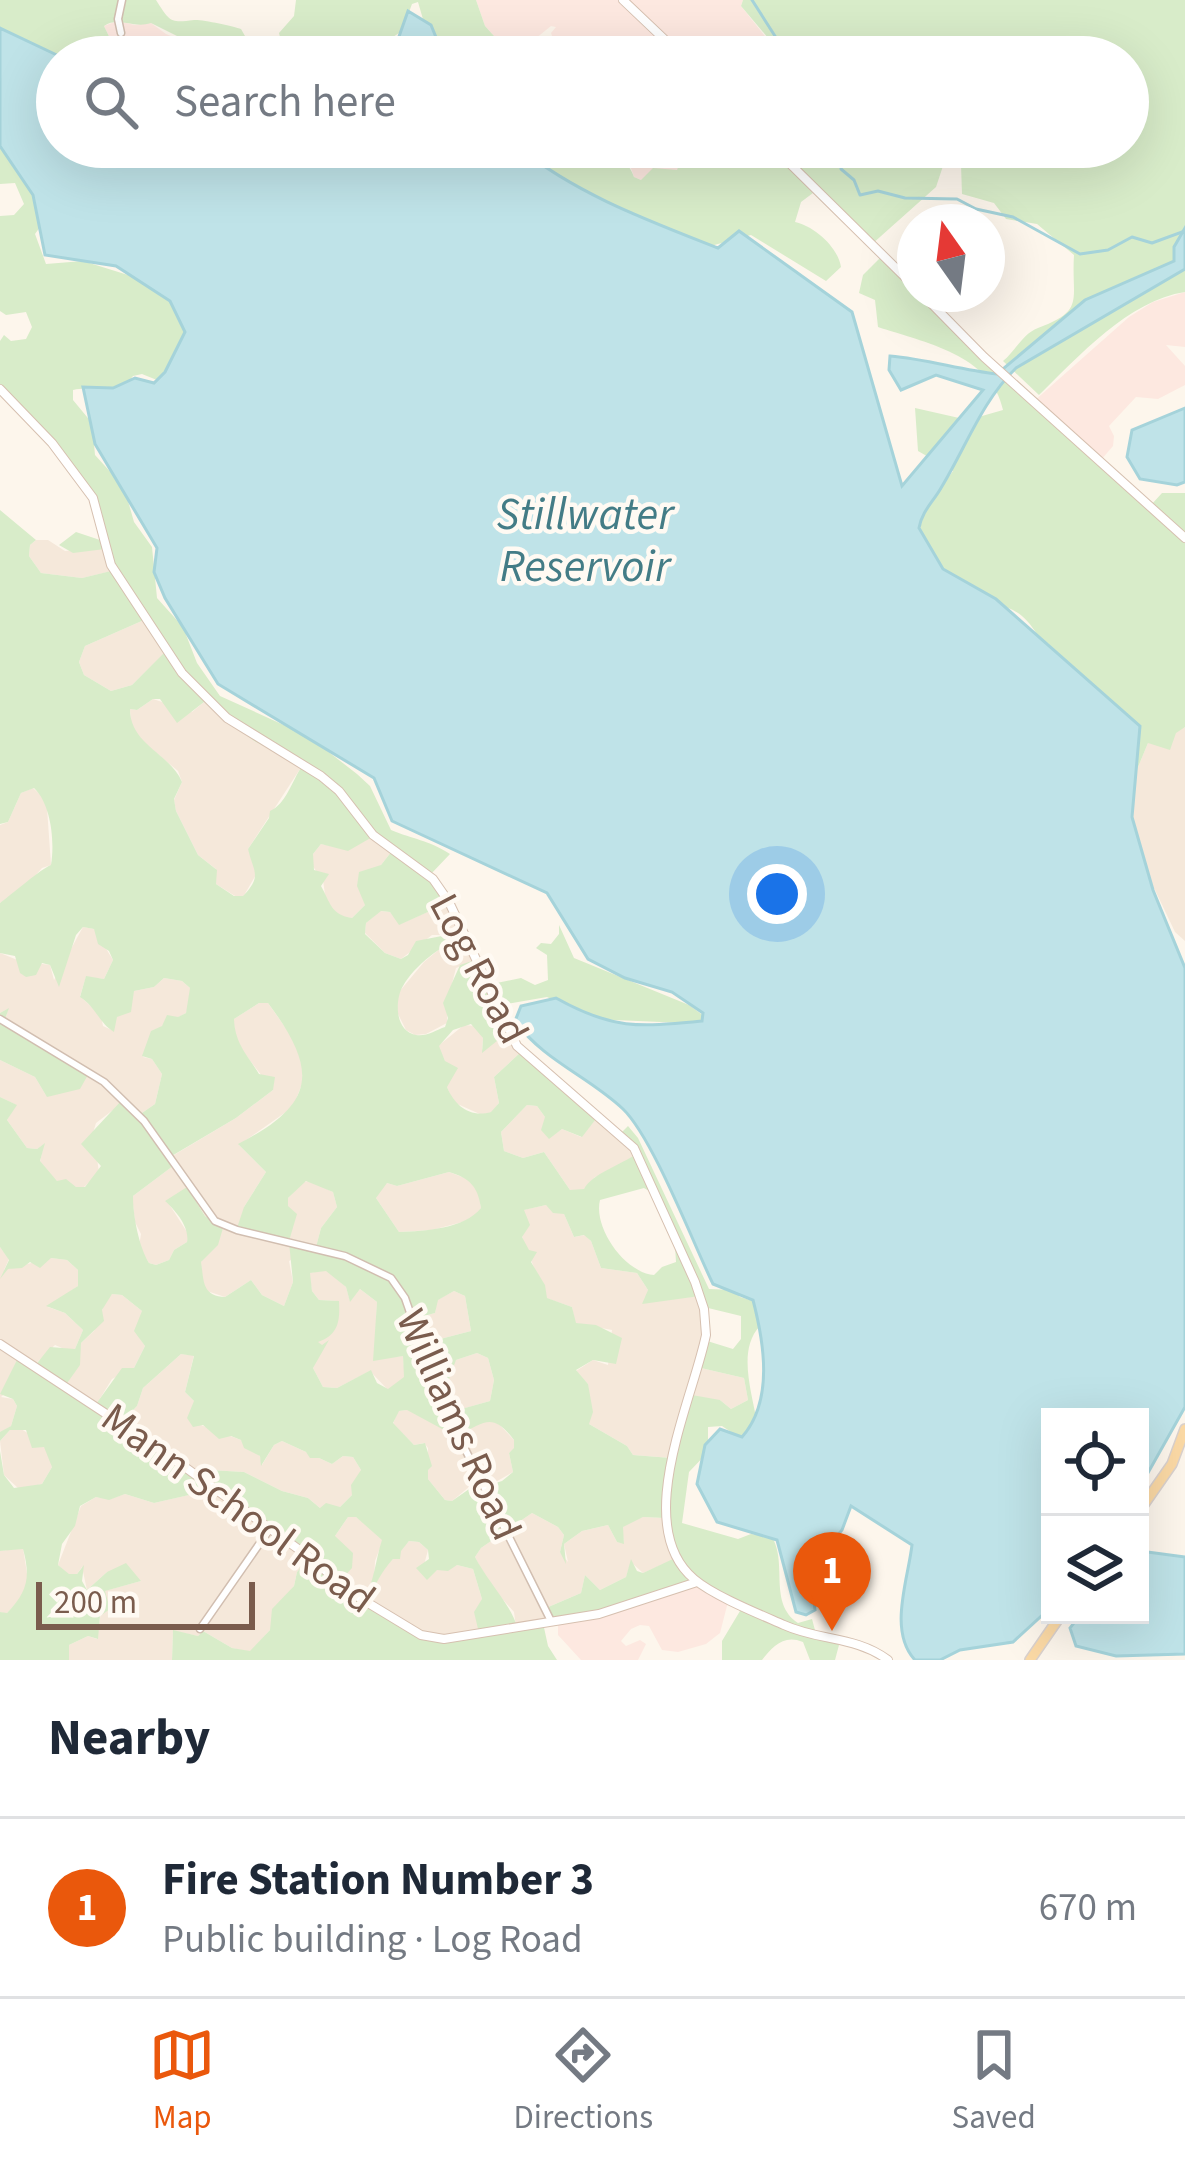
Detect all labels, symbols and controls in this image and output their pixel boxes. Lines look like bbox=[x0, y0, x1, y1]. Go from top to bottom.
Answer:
search box bbox=[36, 36, 1149, 168]
icon: search bbox=[78, 69, 144, 135]
text: Search here bbox=[174, 70, 396, 134]
north arrow bbox=[897, 204, 1005, 312]
water label: Stillwater Reservoir bbox=[496, 483, 676, 599]
your location bbox=[747, 864, 807, 924]
street label: Log Road bbox=[414, 883, 543, 1055]
street label: Williams Road bbox=[380, 1300, 536, 1550]
street label: Mann School Road bbox=[89, 1389, 387, 1628]
map controls bbox=[1041, 1408, 1149, 1624]
button: locate bbox=[1041, 1408, 1149, 1516]
button: layers bbox=[1041, 1516, 1149, 1624]
pin: 1 bbox=[793, 1532, 871, 1631]
scale bar bbox=[36, 1576, 255, 1629]
text: 200 m bbox=[54, 1579, 137, 1626]
text: Nearby bbox=[48, 1702, 210, 1774]
text: Fire Station Number 3 bbox=[162, 1848, 594, 1912]
text: 1 bbox=[77, 1880, 97, 1936]
text: 670 m bbox=[1039, 1880, 1137, 1936]
text: Public building · Log Road bbox=[162, 1912, 583, 1968]
tab: Map bbox=[149, 2022, 215, 2141]
tab: Directions bbox=[514, 2022, 653, 2141]
tab: Saved bbox=[952, 2022, 1036, 2141]

